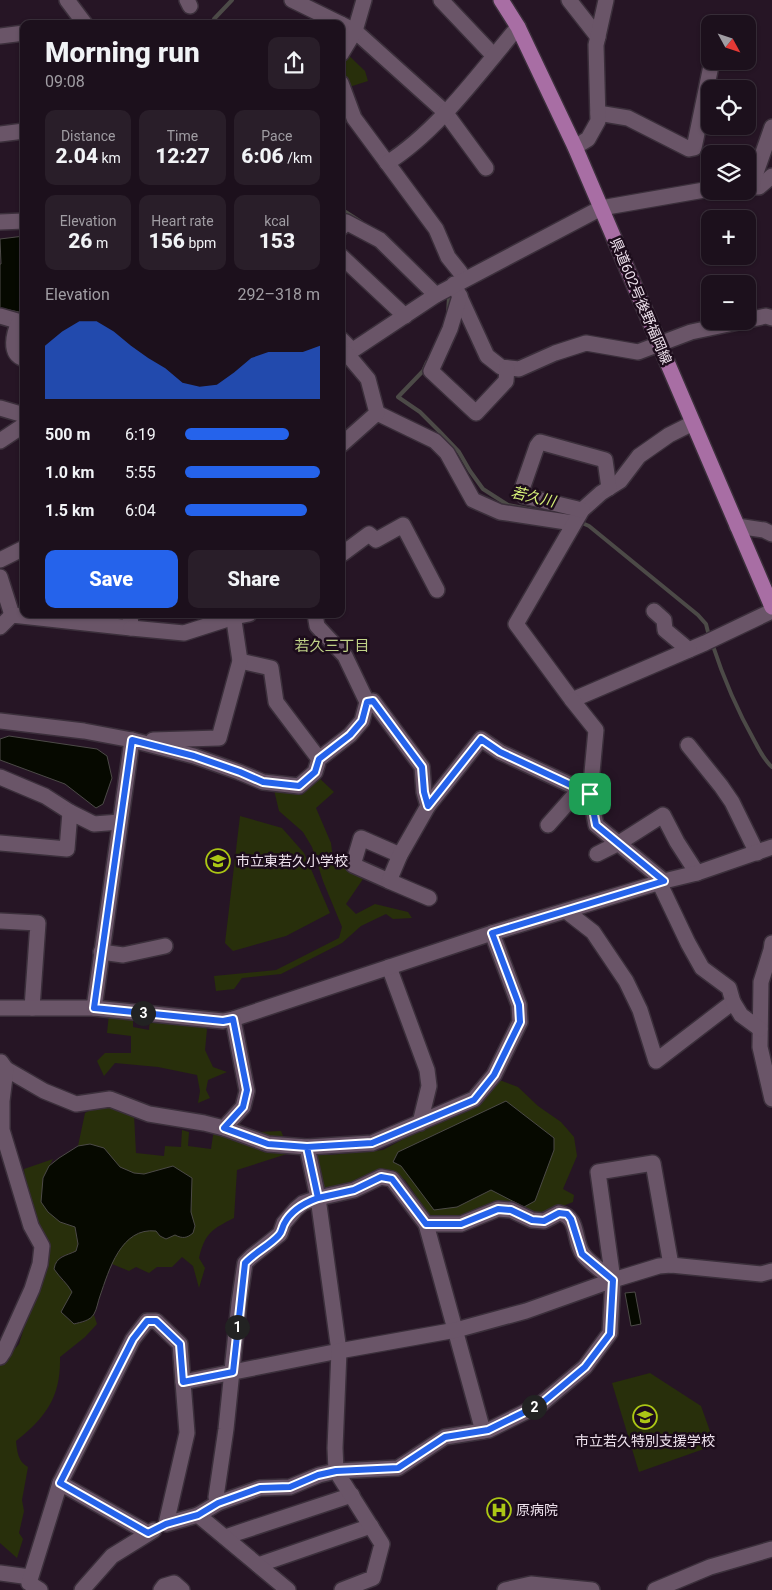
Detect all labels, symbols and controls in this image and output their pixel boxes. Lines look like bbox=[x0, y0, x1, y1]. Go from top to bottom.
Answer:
north arrow bbox=[701, 15, 756, 70]
map controls bbox=[701, 15, 756, 330]
text: Morning run bbox=[45, 36, 200, 69]
button: share bbox=[268, 37, 320, 89]
text: 09:08 bbox=[45, 72, 85, 91]
button: locate bbox=[701, 80, 756, 135]
text: Distance bbox=[61, 128, 115, 144]
text: Time bbox=[167, 128, 198, 144]
text: Pace bbox=[261, 128, 292, 144]
text: 2.04 bbox=[55, 144, 98, 168]
text: 12:27 bbox=[155, 144, 210, 168]
text: 6:06 bbox=[241, 144, 284, 168]
button: layers bbox=[701, 145, 756, 200]
text: km bbox=[98, 150, 121, 166]
text: /km bbox=[284, 150, 312, 166]
button: + bbox=[701, 210, 756, 265]
text: Elevation bbox=[60, 213, 117, 229]
text: Heart rate bbox=[151, 213, 214, 229]
text: kcal bbox=[264, 213, 289, 229]
text: 26 bbox=[68, 229, 92, 253]
text: 156 bbox=[149, 229, 185, 253]
text: 153 bbox=[259, 229, 295, 253]
text: m bbox=[92, 235, 108, 251]
text: bpm bbox=[185, 235, 216, 251]
street label: 県道602号後野福岡線 bbox=[607, 235, 675, 367]
button: − bbox=[701, 275, 756, 330]
text: Elevation bbox=[45, 285, 110, 304]
text: 292–318 m bbox=[238, 285, 320, 304]
text: 500 m bbox=[45, 425, 90, 444]
text: 6:19 bbox=[125, 425, 156, 444]
text: 1.0 km bbox=[45, 463, 94, 482]
text: 5:55 bbox=[125, 463, 156, 482]
water label: 若久川 bbox=[509, 483, 559, 511]
text: 1.5 km bbox=[45, 501, 94, 520]
text: 6:04 bbox=[125, 501, 156, 520]
button: Save bbox=[45, 550, 178, 608]
button: Share bbox=[188, 550, 320, 608]
district label: 若久三丁目 bbox=[294, 637, 370, 655]
pin bbox=[569, 773, 611, 815]
icon: arrive bbox=[576, 780, 604, 808]
school or university icon: 市立東若久小学校 bbox=[205, 848, 231, 874]
place label: 市立東若久小学校 bbox=[236, 853, 348, 869]
pin: 3 bbox=[130, 1000, 156, 1026]
text: 3 bbox=[139, 1005, 148, 1021]
pin: 1 bbox=[224, 1314, 250, 1340]
text: 1 bbox=[233, 1319, 242, 1335]
pin: 2 bbox=[522, 1394, 546, 1420]
text: 2 bbox=[530, 1399, 539, 1415]
school or university icon: 市立若久特別支援学校 bbox=[632, 1404, 658, 1430]
place label: 市立若久特別支援学校 bbox=[575, 1433, 715, 1449]
hospital icon: 原病院 bbox=[486, 1497, 512, 1523]
place label: 原病院 bbox=[516, 1502, 558, 1518]

